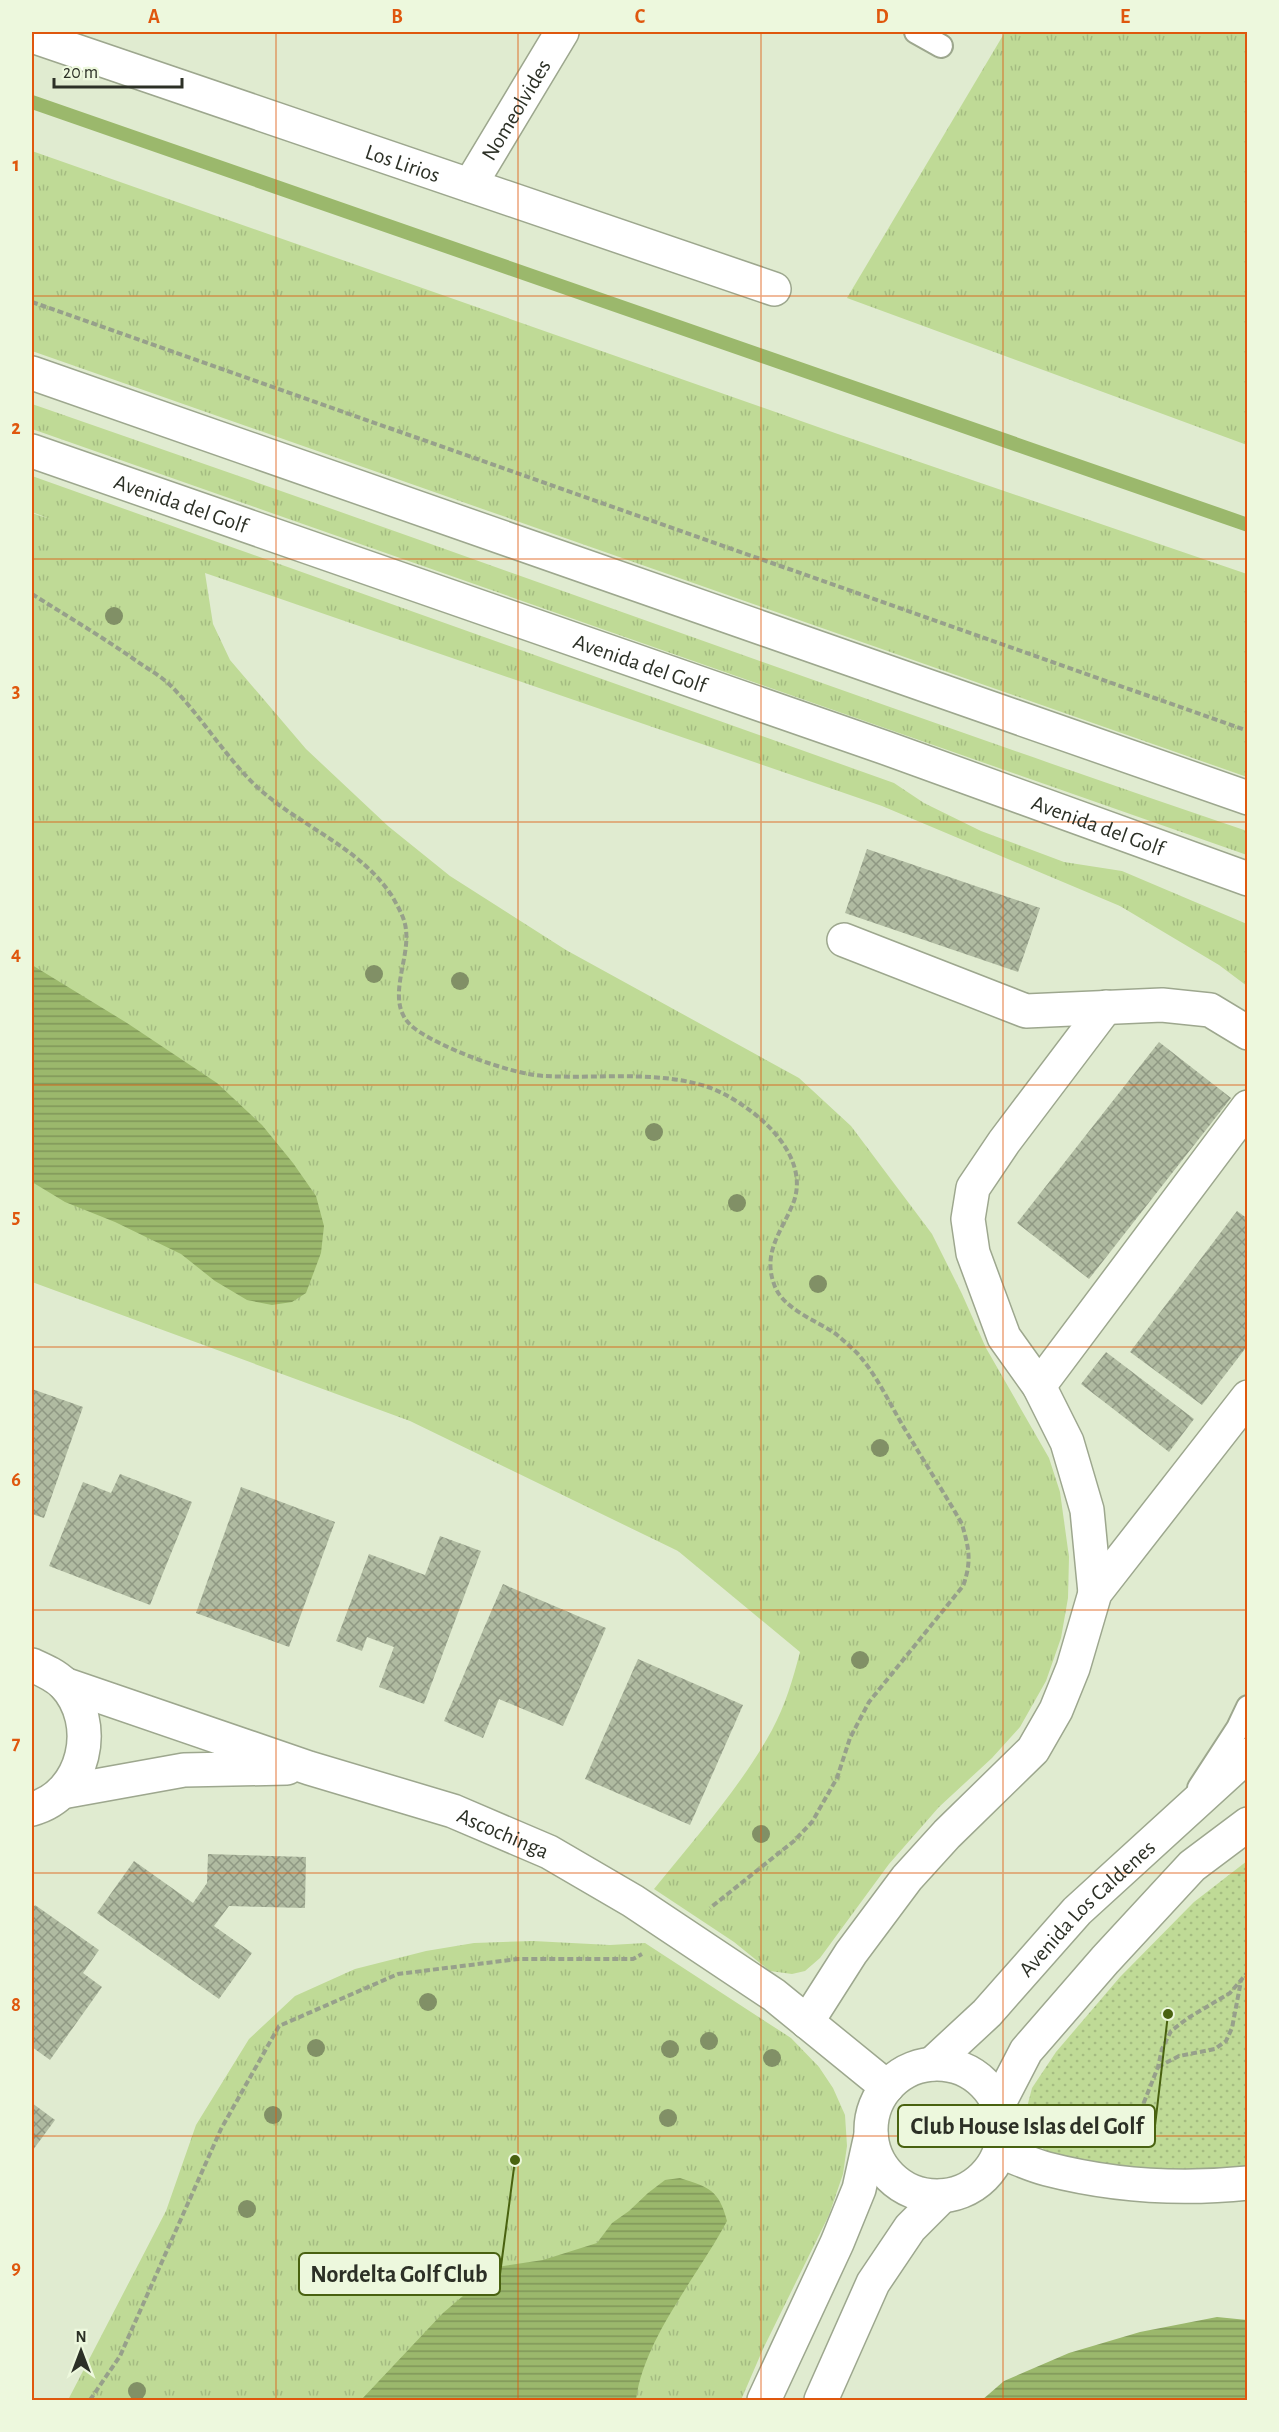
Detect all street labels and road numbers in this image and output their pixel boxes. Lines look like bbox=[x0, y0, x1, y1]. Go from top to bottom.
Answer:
street label: Nomeolvides bbox=[478, 56, 555, 164]
street label: Los Lirios bbox=[363, 141, 443, 186]
street label: Avenida del Golf bbox=[111, 471, 252, 538]
street label: Avenida del Golf bbox=[570, 630, 711, 697]
street label: Avenida del Golf bbox=[1029, 792, 1169, 860]
street label: Ascochinga bbox=[454, 1804, 552, 1863]
street label: Avenida Los Caldenes bbox=[1015, 1836, 1159, 1981]

